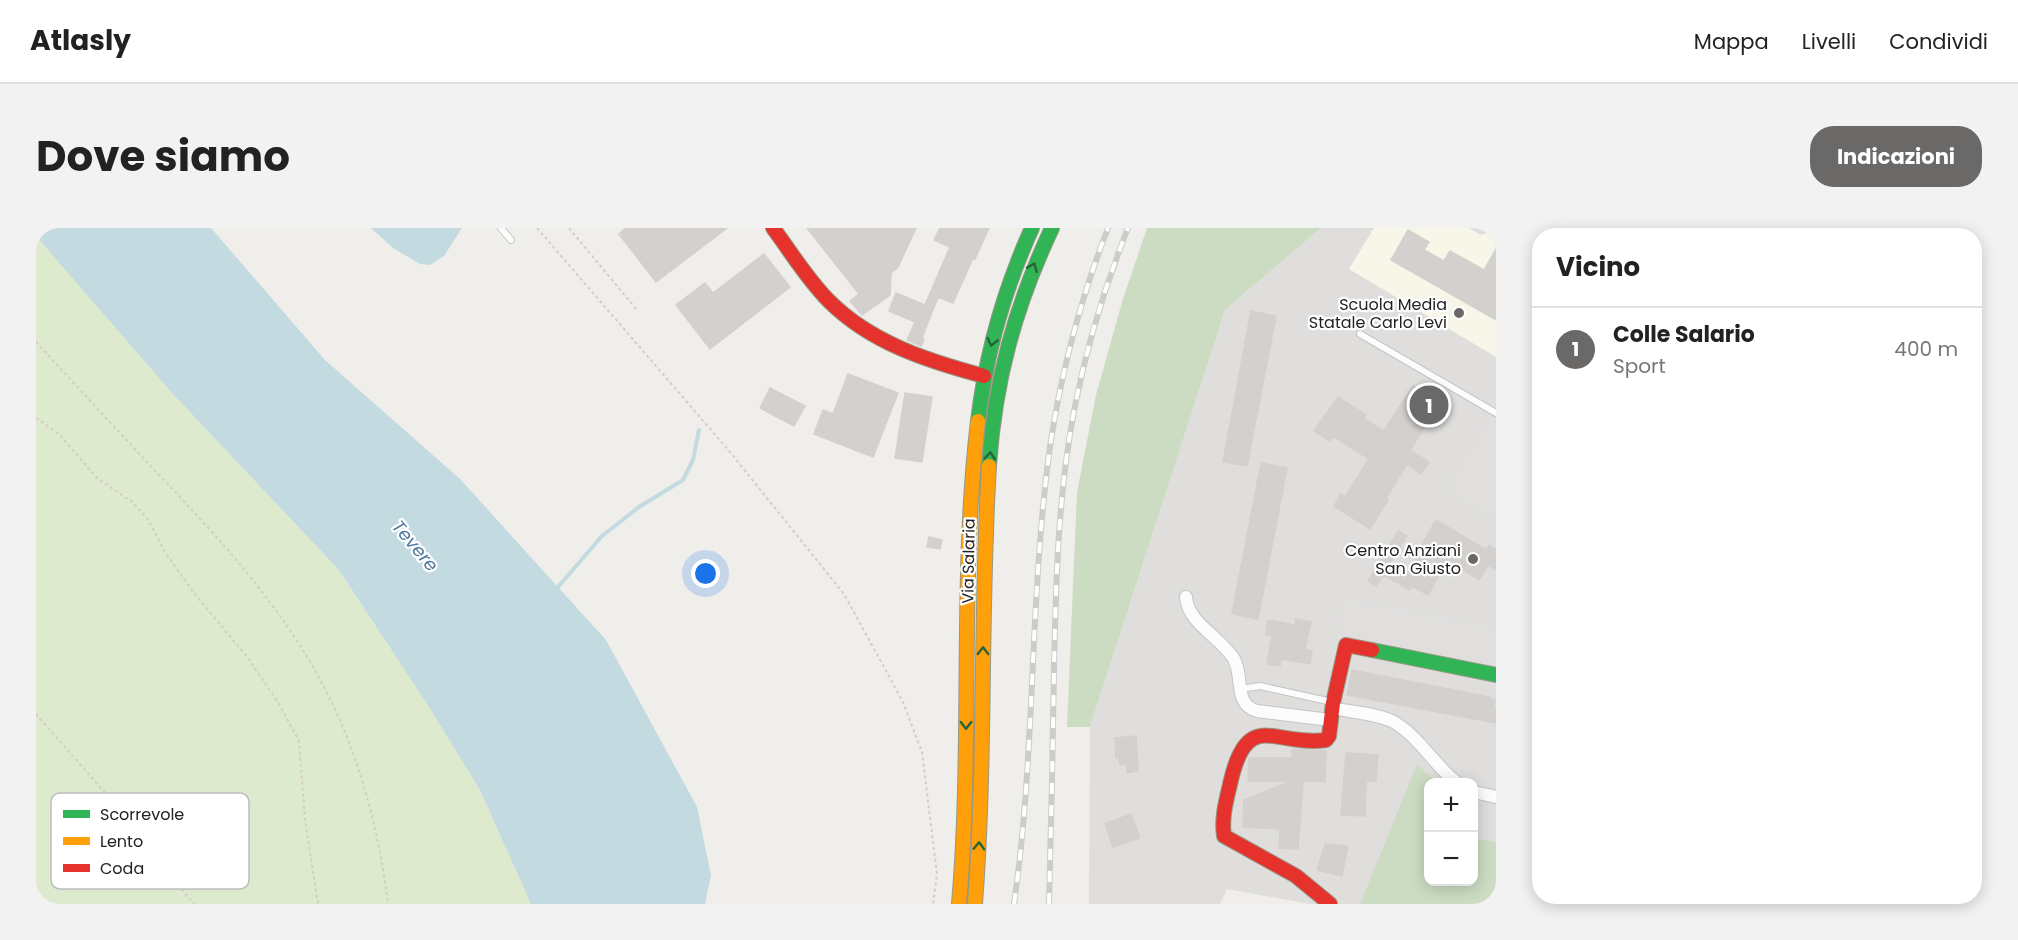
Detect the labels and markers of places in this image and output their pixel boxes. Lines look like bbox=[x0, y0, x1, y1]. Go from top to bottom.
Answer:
place label: Scuola Media Statale Carlo Levi bbox=[1309, 293, 1447, 334]
marker: Scuola Media Statale Carlo Levi bbox=[1452, 306, 1466, 320]
pin: 1 bbox=[1410, 382, 1448, 428]
place label: Centro Anziani San Giusto bbox=[1345, 539, 1461, 580]
marker: Centro Anziani San Giusto bbox=[1466, 552, 1480, 566]

